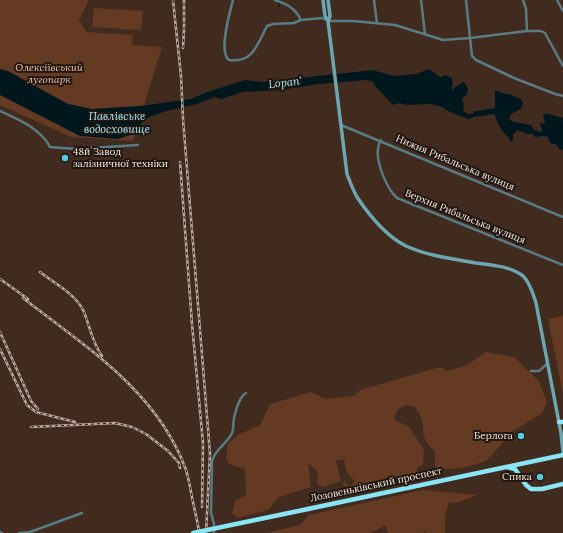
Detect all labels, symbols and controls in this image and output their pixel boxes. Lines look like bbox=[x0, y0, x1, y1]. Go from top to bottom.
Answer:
park label: Олексіївський лугопарк bbox=[15, 62, 83, 86]
water label: Lopan' bbox=[268, 74, 302, 92]
water label: Павлівське водосховище bbox=[84, 110, 150, 136]
street label: Нижня Рибальська вулиця bbox=[394, 133, 516, 193]
place label: 48й Завод залізничної техніки bbox=[73, 146, 168, 170]
marker: 48й Завод залізничної техніки bbox=[60, 153, 70, 163]
street label: Верхня Рибальська вулиця bbox=[403, 187, 527, 247]
place label: Берлога bbox=[474, 430, 513, 442]
marker: Берлога bbox=[516, 431, 526, 441]
street label: Лозовеньківський проспект bbox=[309, 465, 443, 505]
place label: Спика bbox=[502, 471, 532, 483]
marker: Спика bbox=[535, 472, 545, 482]

